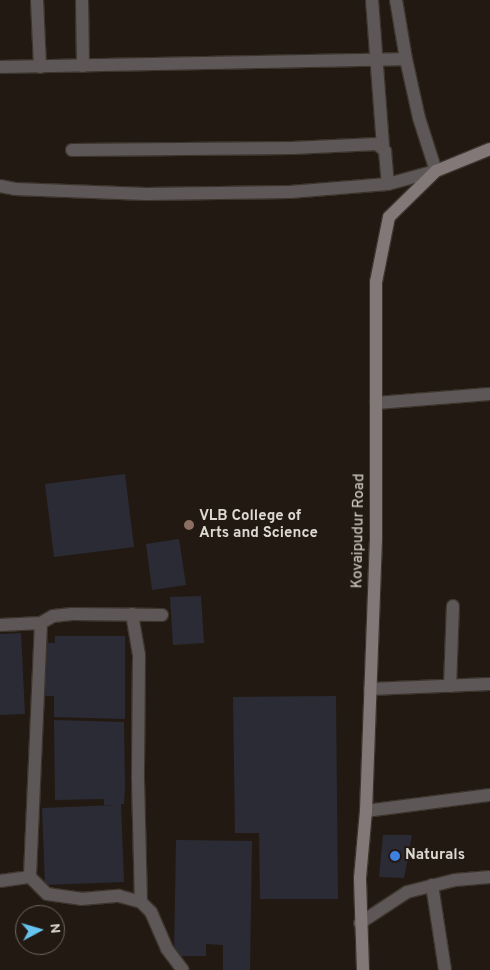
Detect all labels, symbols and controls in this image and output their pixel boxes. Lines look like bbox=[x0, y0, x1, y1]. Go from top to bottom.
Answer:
street label: Kovaipudur Road bbox=[349, 473, 369, 589]
place label: VLB College of Arts and Science bbox=[199, 507, 318, 542]
marker: VLB College of Arts and Science bbox=[183, 519, 195, 531]
place label: Naturals bbox=[405, 847, 465, 865]
marker: Naturals bbox=[389, 850, 401, 862]
north arrow bbox=[15, 905, 65, 955]
text: N bbox=[45, 923, 63, 934]

